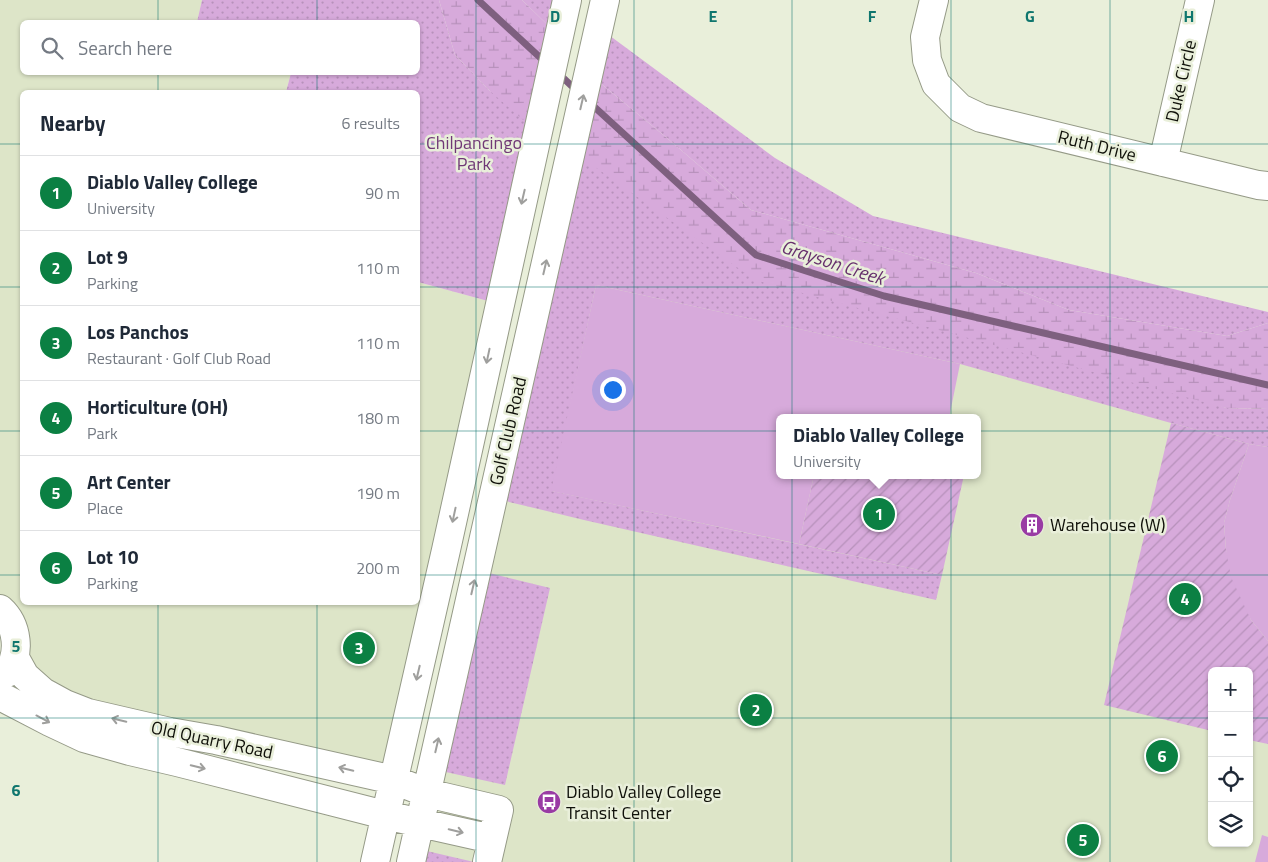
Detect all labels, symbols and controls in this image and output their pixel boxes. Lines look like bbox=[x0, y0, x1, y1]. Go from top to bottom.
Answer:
text: D bbox=[550, 4, 560, 28]
text: E bbox=[709, 4, 718, 28]
text: F bbox=[868, 4, 877, 28]
text: G bbox=[1025, 4, 1035, 28]
text: H bbox=[1184, 4, 1194, 28]
search box bbox=[20, 20, 420, 75]
text: Search here bbox=[78, 33, 172, 62]
icon: search bbox=[38, 34, 66, 62]
street label: Duke Circle bbox=[1158, 37, 1203, 125]
one-way arrow bbox=[577, 95, 587, 111]
text: Nearby bbox=[40, 107, 105, 139]
text: 6 results bbox=[341, 111, 400, 135]
street label: Ruth Drive bbox=[1055, 123, 1139, 168]
park label: Chilpancingo Park bbox=[426, 129, 522, 177]
text: Diablo Valley College bbox=[87, 167, 258, 196]
text: 1 bbox=[52, 181, 60, 205]
text: 90 m bbox=[365, 181, 400, 205]
one-way arrow bbox=[518, 189, 527, 205]
text: University bbox=[87, 196, 155, 220]
water label: Grayson Creek bbox=[778, 231, 891, 293]
text: Lot 9 bbox=[87, 242, 128, 271]
text: 2 bbox=[52, 256, 60, 280]
text: 110 m bbox=[356, 256, 400, 280]
one-way arrow bbox=[541, 259, 550, 275]
text: Parking bbox=[87, 271, 138, 295]
text: Los Panchos bbox=[87, 317, 189, 346]
text: 3 bbox=[52, 331, 60, 355]
text: 110 m bbox=[356, 331, 400, 355]
text: Restaurant · Golf Club Road bbox=[87, 346, 271, 370]
one-way arrow bbox=[483, 348, 492, 364]
street label: Golf Club Road bbox=[482, 374, 533, 488]
your location bbox=[600, 377, 626, 403]
text: Horticulture (OH) bbox=[87, 392, 228, 421]
text: 4 bbox=[52, 406, 60, 430]
text: 180 m bbox=[356, 406, 400, 430]
popup bbox=[776, 414, 981, 479]
text: Diablo Valley College bbox=[793, 420, 964, 449]
text: Park bbox=[87, 421, 118, 445]
text: University bbox=[793, 449, 861, 473]
text: Art Center bbox=[87, 467, 171, 496]
text: 5 bbox=[52, 481, 60, 505]
text: 190 m bbox=[356, 481, 400, 505]
pin: 1 bbox=[863, 495, 895, 533]
text: Place bbox=[87, 496, 123, 520]
one-way arrow bbox=[448, 506, 458, 522]
place label: Warehouse (W) bbox=[1050, 511, 1165, 538]
building icon: Warehouse (W) bbox=[1019, 512, 1045, 538]
text: Lot 10 bbox=[87, 542, 138, 571]
text: 6 bbox=[52, 556, 60, 580]
text: 200 m bbox=[356, 556, 400, 580]
text: Parking bbox=[87, 571, 138, 595]
one-way arrow bbox=[469, 579, 478, 595]
pin: 4 bbox=[1169, 580, 1201, 618]
pin: 3 bbox=[343, 629, 375, 667]
text: 5 bbox=[12, 634, 21, 658]
one-way arrow bbox=[413, 665, 422, 681]
map controls bbox=[1208, 667, 1253, 847]
button: + bbox=[1208, 667, 1253, 712]
pin: 2 bbox=[740, 691, 772, 729]
button: − bbox=[1208, 712, 1253, 757]
street label: Old Quarry Road bbox=[149, 713, 276, 766]
one-way arrow bbox=[36, 714, 51, 724]
one-way arrow bbox=[111, 715, 127, 724]
pin: 6 bbox=[1146, 737, 1178, 775]
one-way arrow bbox=[433, 738, 442, 754]
button: locate bbox=[1208, 757, 1253, 802]
one-way arrow bbox=[189, 763, 205, 772]
one-way arrow bbox=[338, 764, 354, 773]
text: 6 bbox=[12, 778, 21, 802]
place label: Diablo Valley College Transit Center bbox=[566, 778, 721, 826]
bus stop icon: Diablo Valley College Transit Center bbox=[536, 789, 562, 815]
button: layers bbox=[1208, 802, 1253, 847]
pin: 5 bbox=[1067, 821, 1099, 859]
one-way arrow bbox=[448, 827, 464, 836]

